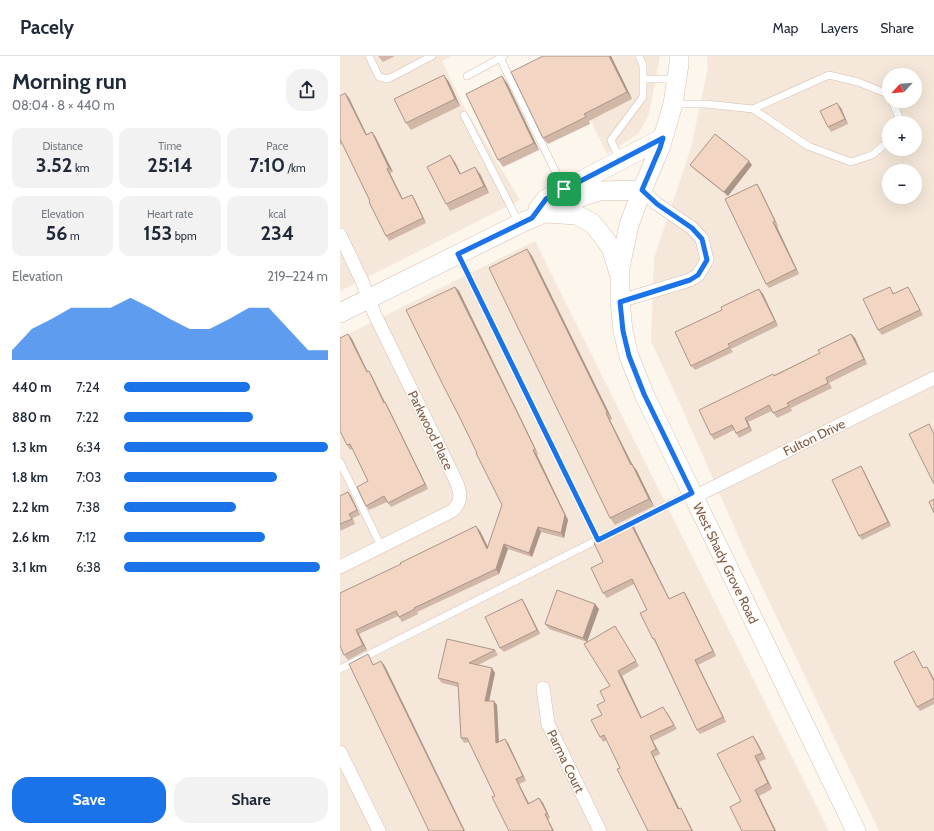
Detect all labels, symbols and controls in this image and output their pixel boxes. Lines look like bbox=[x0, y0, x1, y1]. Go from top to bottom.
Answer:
text: Pacely bbox=[20, 16, 74, 39]
text: Map bbox=[773, 19, 798, 37]
text: Layers bbox=[820, 19, 858, 37]
text: Share bbox=[880, 19, 914, 37]
text: Morning run bbox=[12, 68, 127, 95]
north arrow bbox=[882, 68, 922, 108]
map controls bbox=[882, 68, 922, 204]
button: share bbox=[286, 69, 328, 111]
text: 08:04 · 8 × 440 m bbox=[12, 97, 115, 113]
button: + bbox=[882, 116, 922, 156]
text: Distance bbox=[42, 139, 83, 153]
text: Time bbox=[158, 139, 182, 153]
text: Pace bbox=[266, 139, 288, 153]
text: 3.52 bbox=[36, 153, 72, 177]
text: 25:14 bbox=[147, 153, 193, 177]
text: 7:10 bbox=[249, 153, 285, 177]
text: km bbox=[72, 161, 89, 175]
text: /km bbox=[285, 161, 306, 175]
button: − bbox=[882, 164, 922, 204]
pin bbox=[547, 172, 581, 206]
icon: arrive bbox=[553, 178, 575, 200]
text: Elevation bbox=[41, 207, 84, 221]
text: Heart rate bbox=[147, 207, 193, 221]
text: kcal bbox=[269, 207, 286, 221]
text: 56 bbox=[46, 221, 68, 245]
text: 153 bbox=[143, 221, 172, 245]
text: 234 bbox=[260, 221, 294, 245]
text: m bbox=[68, 229, 80, 243]
text: bpm bbox=[172, 229, 197, 243]
text: Elevation bbox=[12, 268, 63, 284]
text: 219–224 m bbox=[267, 268, 328, 284]
text: 440 m bbox=[12, 379, 52, 395]
text: 7:24 bbox=[76, 379, 100, 395]
street label: Parkwood Place bbox=[405, 388, 457, 473]
text: 880 m bbox=[12, 409, 51, 425]
text: 7:22 bbox=[76, 409, 99, 425]
street label: Fulton Drive bbox=[780, 415, 848, 459]
text: 1.3 km bbox=[12, 439, 47, 455]
text: 6:34 bbox=[76, 439, 101, 455]
text: 1.8 km bbox=[12, 469, 48, 485]
text: 7:03 bbox=[76, 469, 101, 485]
text: 2.2 km bbox=[12, 499, 49, 515]
text: 7:38 bbox=[76, 499, 100, 515]
street label: West Shady Grove Road bbox=[690, 500, 762, 626]
text: 2.6 km bbox=[12, 529, 50, 545]
text: 7:12 bbox=[76, 529, 96, 545]
text: 3.1 km bbox=[12, 559, 47, 575]
text: 6:38 bbox=[76, 559, 101, 575]
street label: Parma Court bbox=[544, 727, 588, 796]
button: Save bbox=[12, 777, 166, 823]
button: Share bbox=[174, 777, 328, 823]

